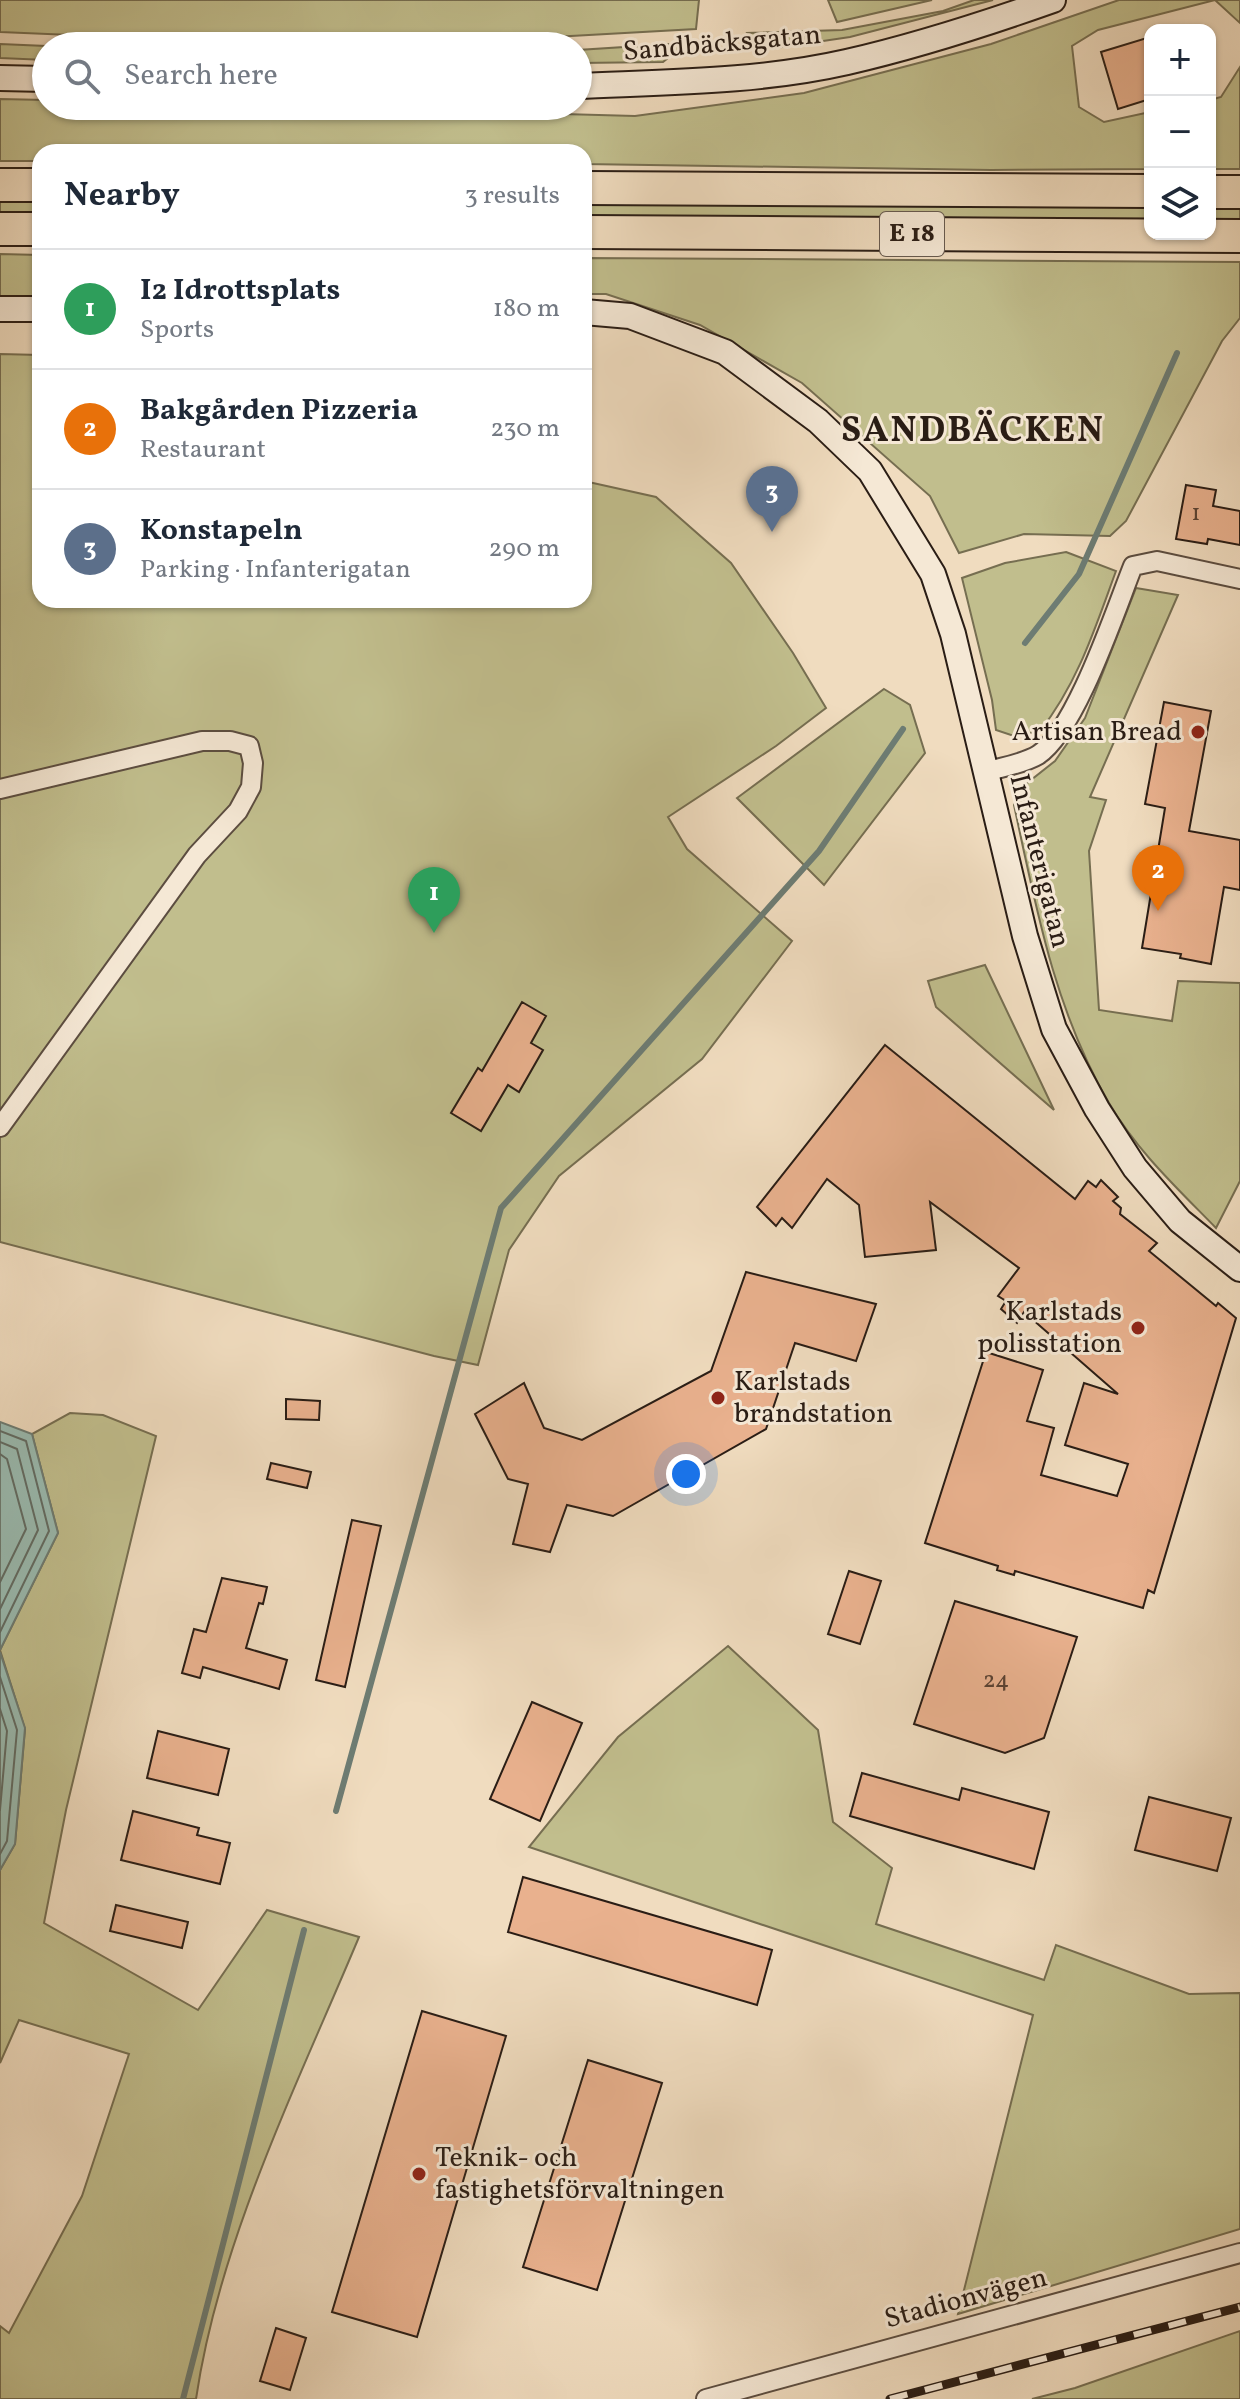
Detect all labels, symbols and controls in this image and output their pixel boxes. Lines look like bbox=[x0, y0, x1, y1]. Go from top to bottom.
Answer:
street label: Sandbäcksgatan bbox=[621, 16, 823, 72]
map controls bbox=[1144, 24, 1216, 240]
button: + bbox=[1144, 24, 1216, 96]
search box bbox=[32, 32, 592, 120]
icon: search bbox=[60, 54, 104, 98]
text: Search here bbox=[124, 55, 278, 97]
button: − bbox=[1144, 96, 1216, 168]
button: layers bbox=[1144, 168, 1216, 240]
text: Nearby bbox=[64, 173, 180, 220]
text: 3 results bbox=[464, 178, 560, 214]
road number: E 18 bbox=[880, 212, 944, 256]
text: I2 Idrottsplats bbox=[140, 270, 340, 312]
text: 1 bbox=[85, 291, 95, 327]
text: 180 m bbox=[493, 291, 560, 327]
text: Sports bbox=[140, 312, 214, 348]
text: Bakgården Pizzeria bbox=[140, 390, 418, 432]
district label: SANDBÄCKEN bbox=[841, 407, 1105, 457]
text: 2 bbox=[83, 411, 97, 447]
text: 230 m bbox=[490, 411, 560, 447]
text: Restaurant bbox=[140, 432, 266, 468]
pin: 3 bbox=[746, 466, 798, 532]
house number: 1 bbox=[1191, 497, 1201, 531]
text: Konstapeln bbox=[140, 510, 303, 552]
text: 3 bbox=[83, 531, 97, 567]
text: 290 m bbox=[488, 531, 560, 567]
text: Parking · Infanterigatan bbox=[140, 552, 411, 588]
place label: Artisan Bread bbox=[1012, 713, 1182, 752]
marker: Artisan Bread bbox=[1189, 723, 1207, 741]
street label: Infanterigatan bbox=[999, 770, 1079, 952]
pin: 2 bbox=[1132, 845, 1184, 911]
pin: 1 bbox=[408, 867, 460, 933]
place label: Karlstads polisstation bbox=[977, 1293, 1122, 1364]
marker: Karlstads polisstation bbox=[1129, 1319, 1147, 1337]
place label: Karlstads brandstation bbox=[734, 1363, 893, 1434]
marker: Karlstads brandstation bbox=[709, 1389, 727, 1407]
your location bbox=[666, 1454, 706, 1494]
house number: 24 bbox=[983, 1664, 1009, 1698]
place label: Teknik- och fastighetsförvaltningen bbox=[435, 2139, 725, 2210]
marker: Teknik- och fastighetsförvaltningen bbox=[410, 2165, 428, 2183]
street label: Stadionvägen bbox=[880, 2259, 1052, 2339]

